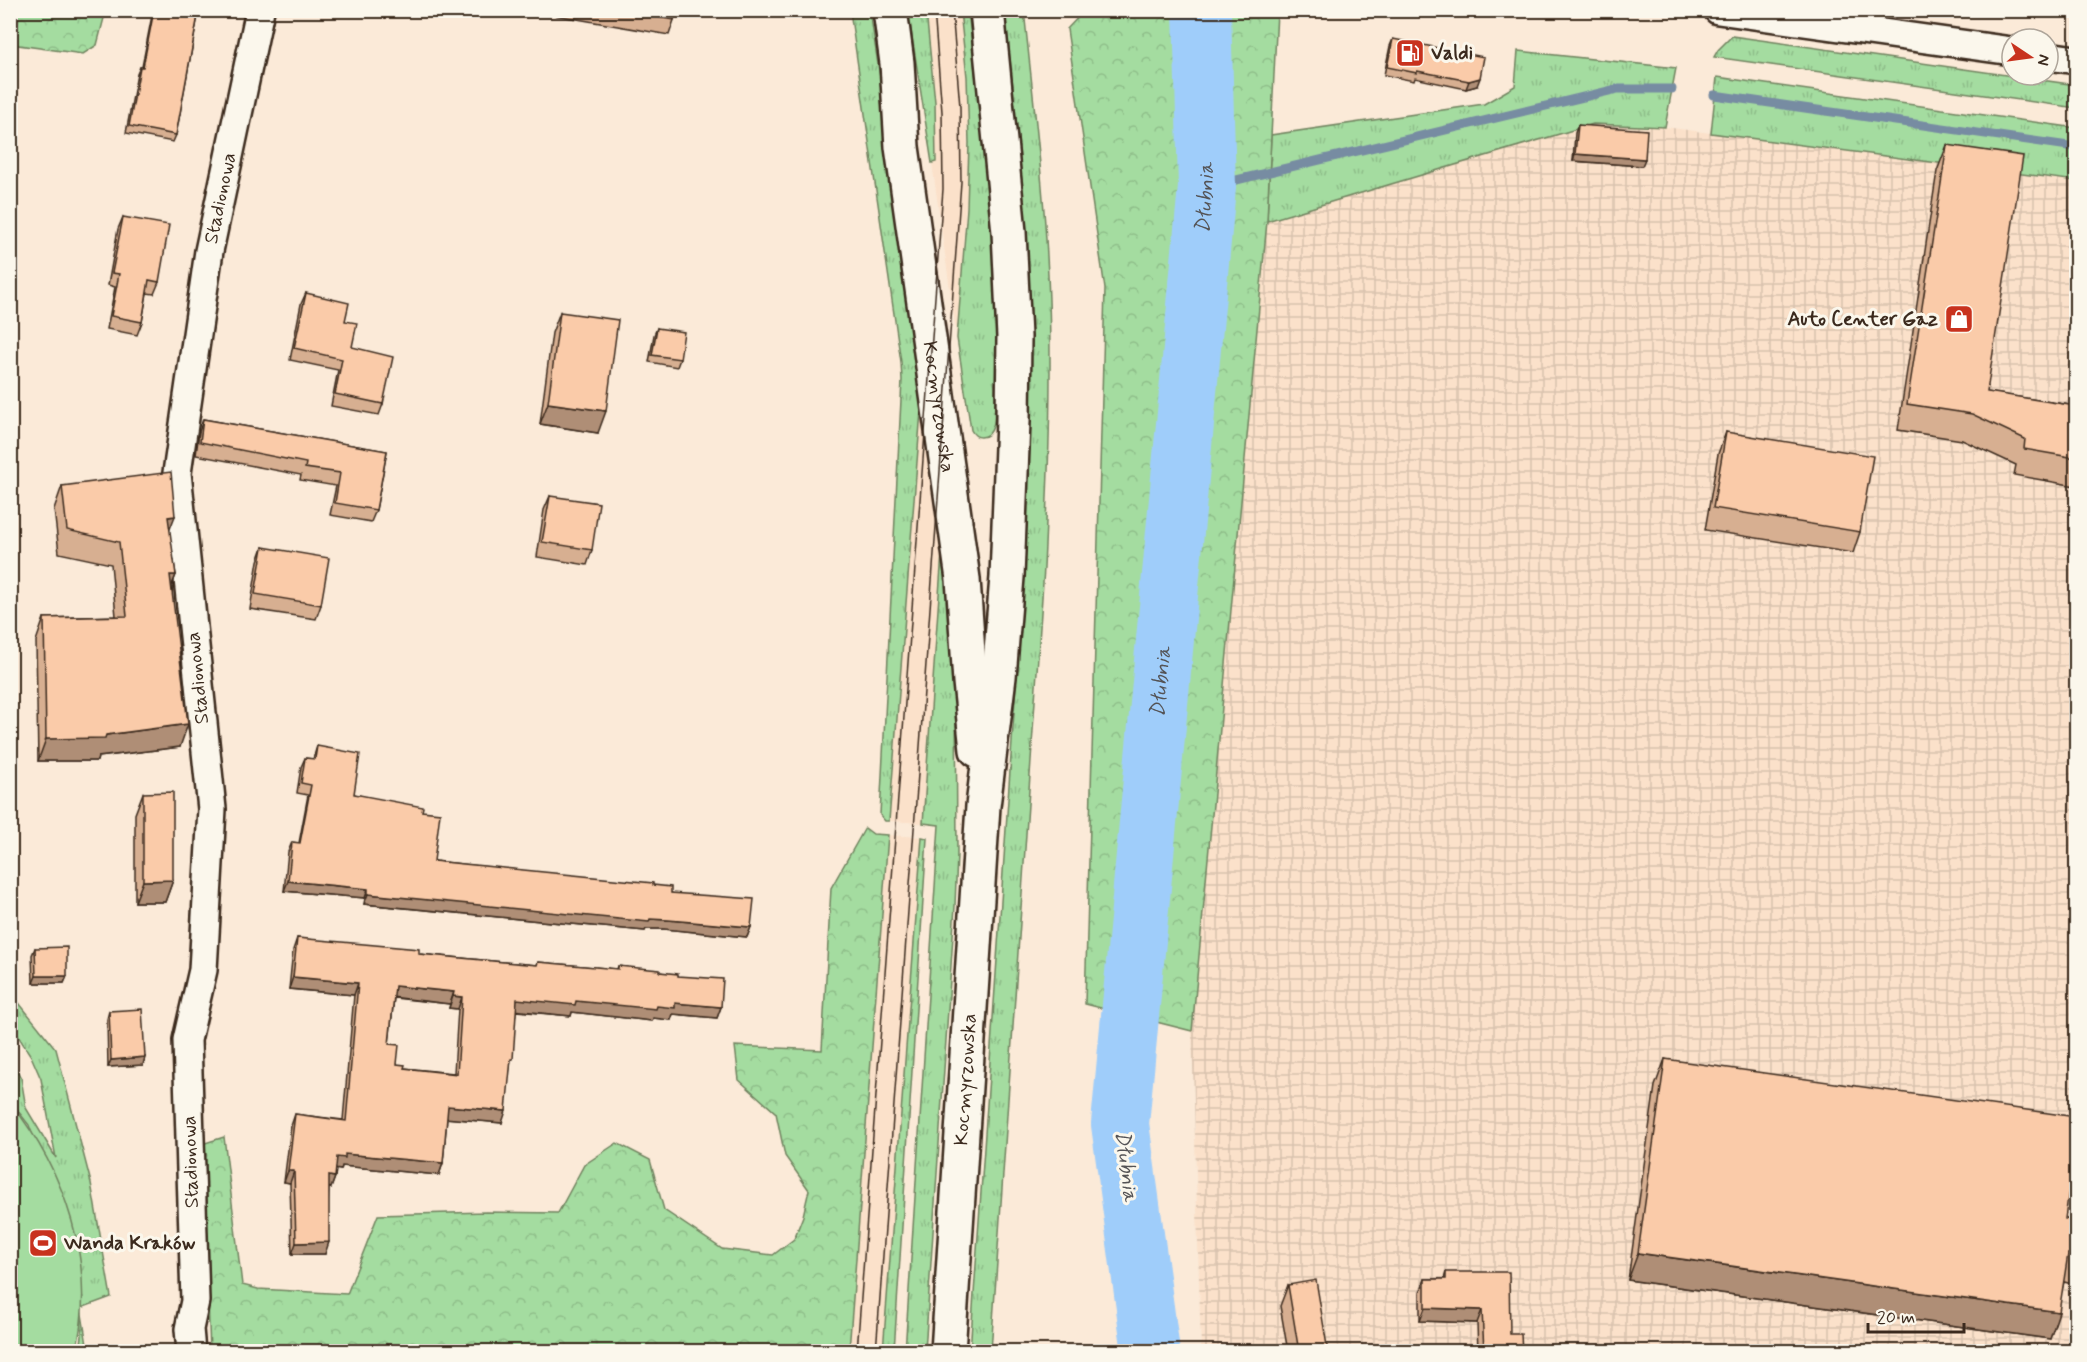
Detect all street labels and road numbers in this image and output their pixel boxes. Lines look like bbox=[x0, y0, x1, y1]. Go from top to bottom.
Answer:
street label: Stadionowa bbox=[197, 150, 243, 246]
street label: Kocmyrzowska bbox=[916, 339, 961, 474]
street label: Stadionowa bbox=[180, 630, 216, 726]
street label: Kocmyrzowska bbox=[948, 1013, 983, 1147]
street label: Stadionowa bbox=[176, 1115, 206, 1209]

